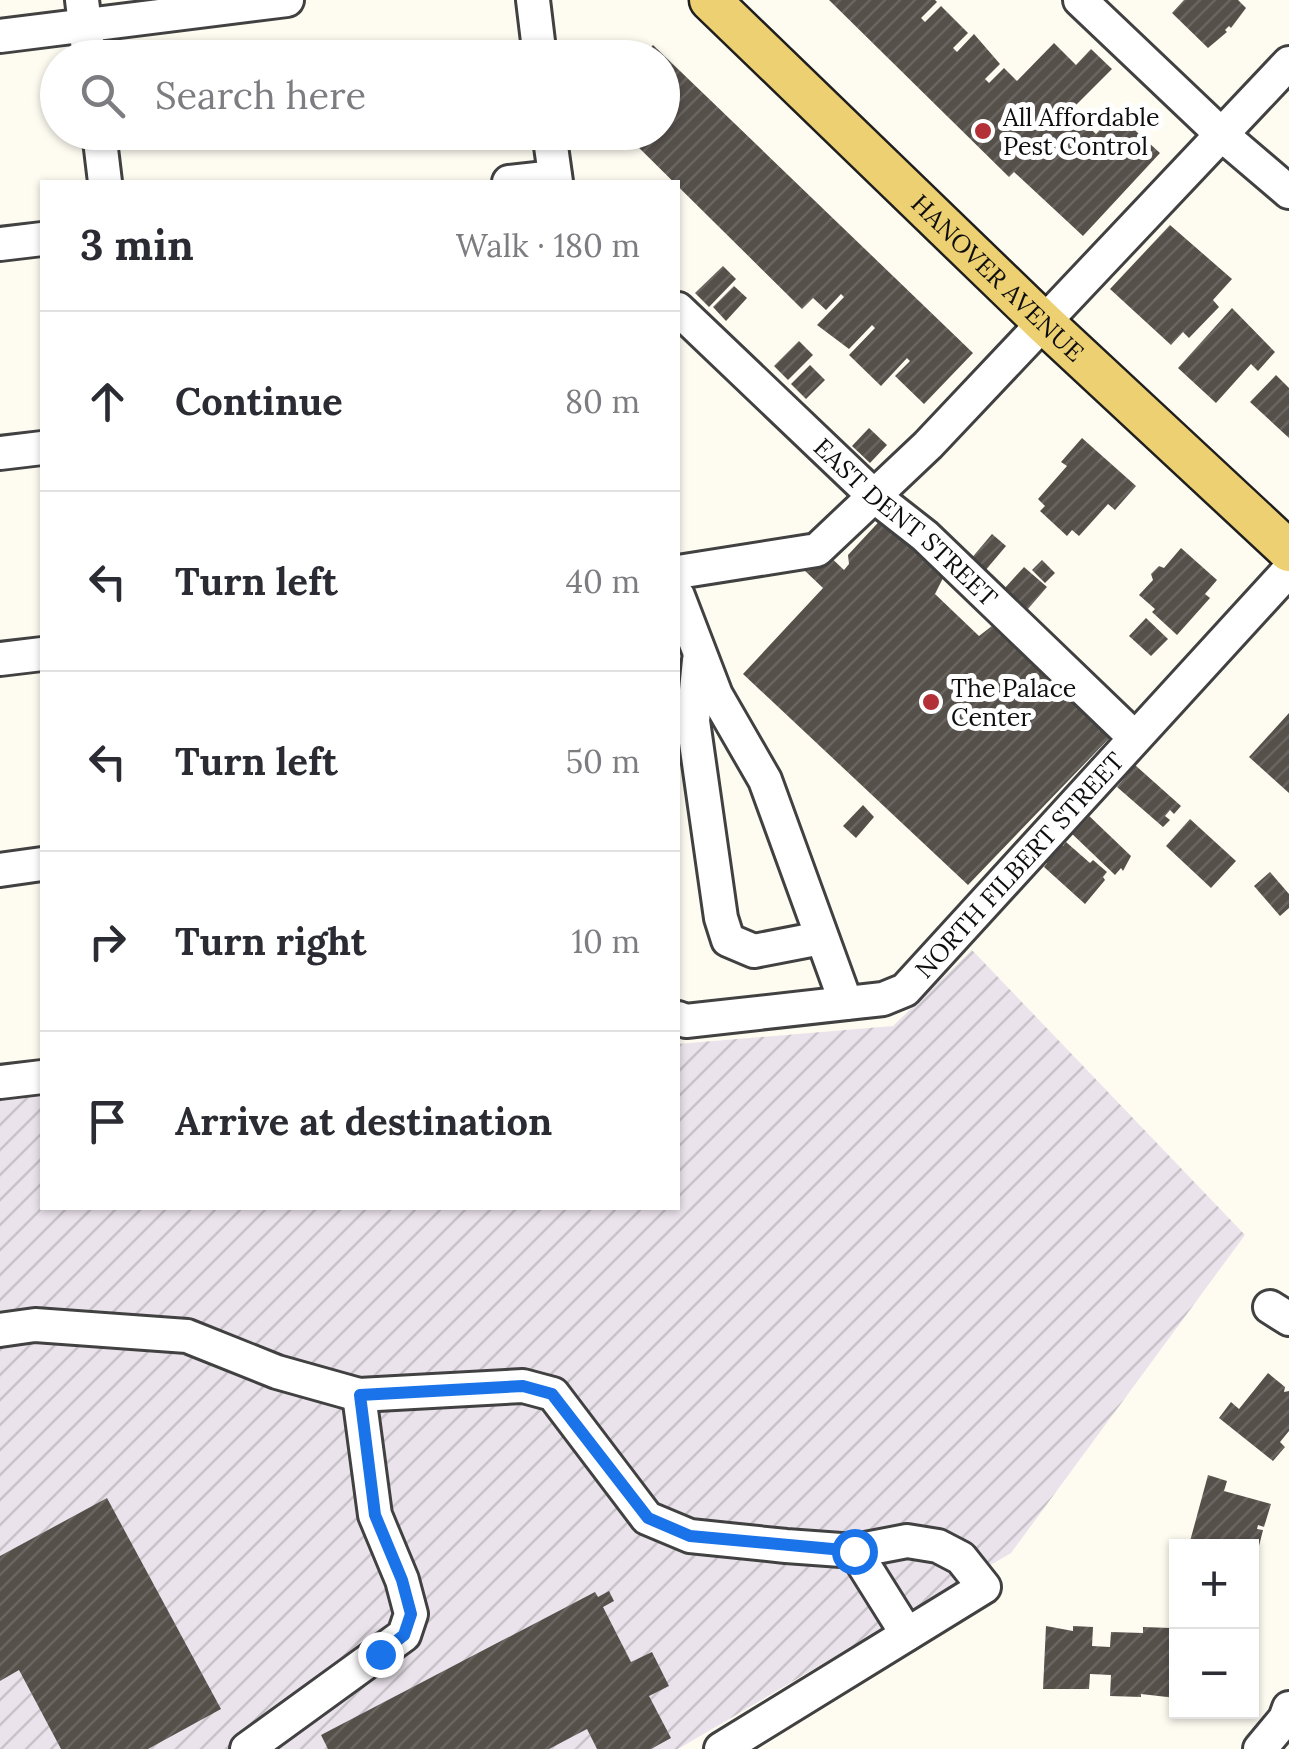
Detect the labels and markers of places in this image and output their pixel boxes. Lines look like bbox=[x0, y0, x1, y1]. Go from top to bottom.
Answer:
place label: All Affordable Pest Control bbox=[1002, 101, 1160, 162]
marker: All Affordable Pest Control bbox=[972, 120, 994, 142]
place label: The Palace Center bbox=[951, 672, 1076, 733]
marker: The Palace Center bbox=[920, 691, 942, 713]

